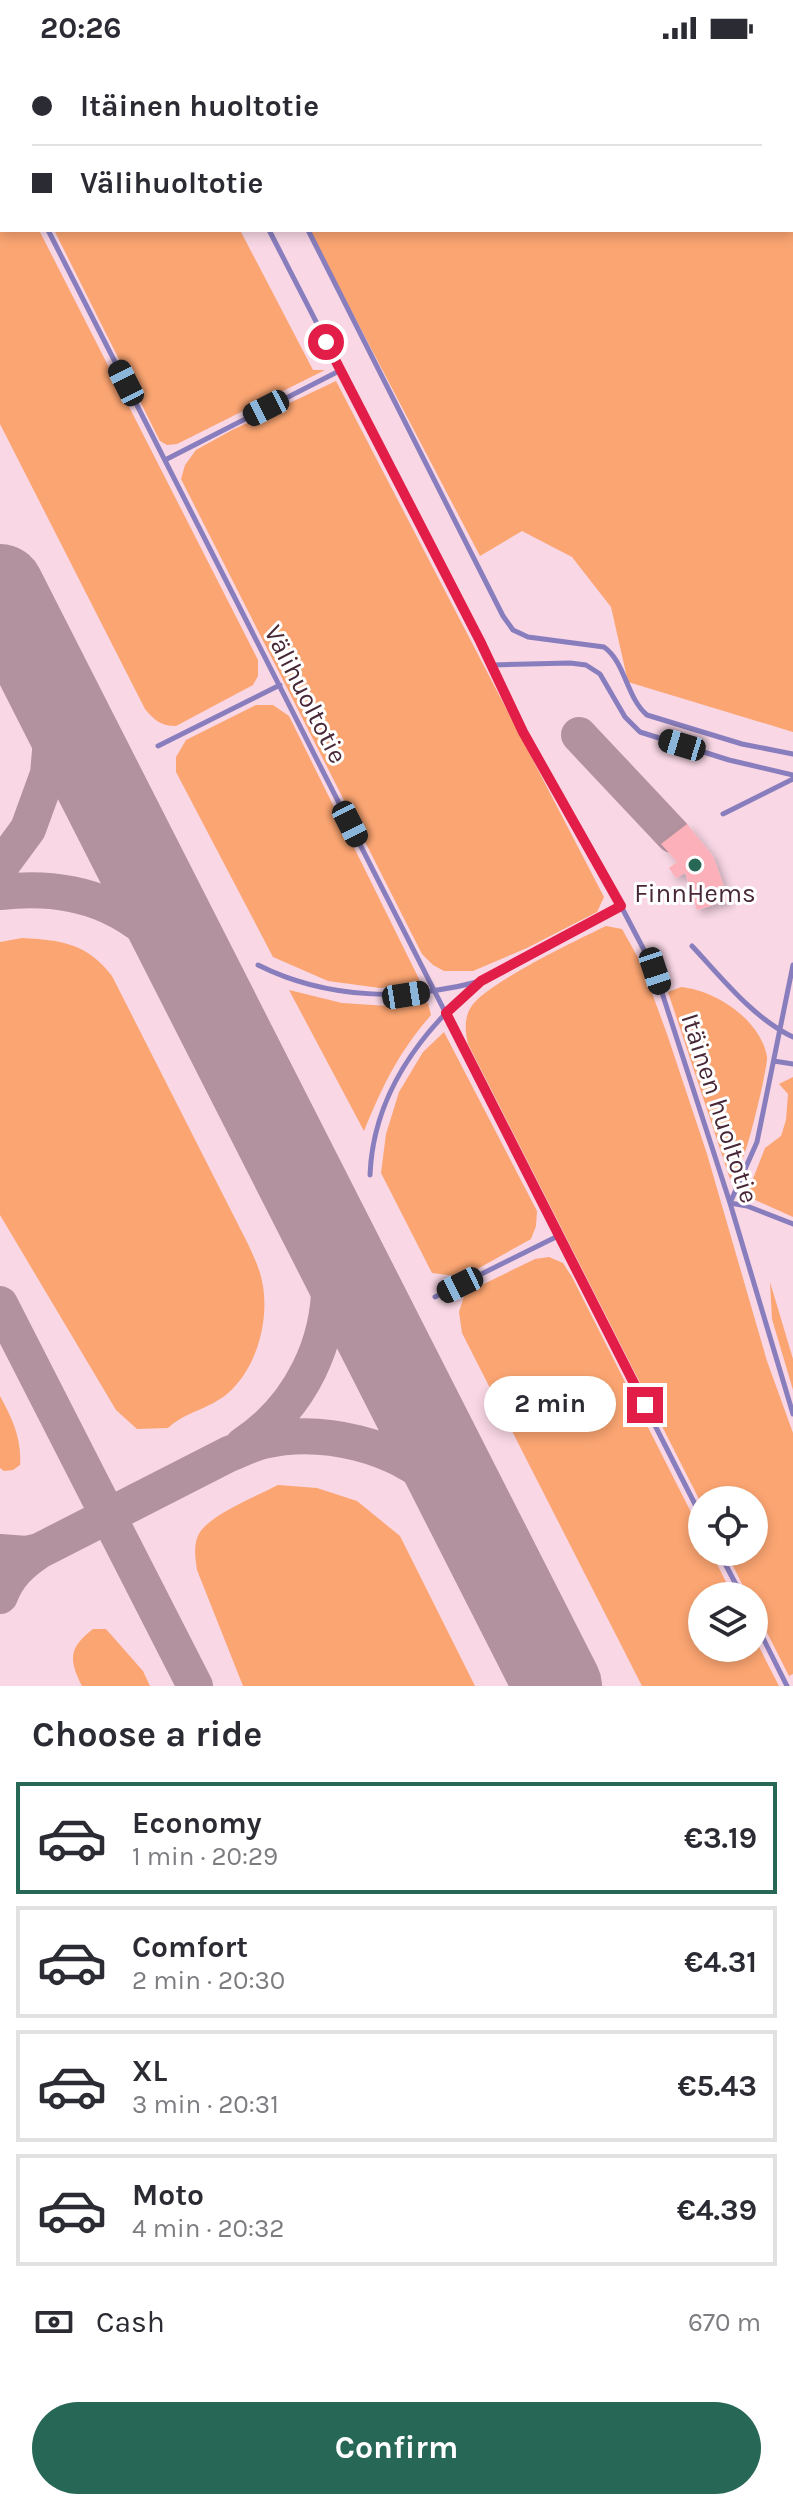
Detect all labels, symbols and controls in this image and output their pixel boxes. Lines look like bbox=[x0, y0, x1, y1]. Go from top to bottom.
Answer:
text: 20:26 bbox=[40, 10, 122, 46]
text: Itäinen huoltotie bbox=[80, 88, 319, 124]
text: Välihuoltotie bbox=[80, 165, 263, 201]
route start bbox=[308, 324, 344, 360]
car bbox=[104, 356, 148, 410]
car bbox=[239, 386, 293, 430]
street label: Välihuoltotie bbox=[257, 620, 354, 769]
car bbox=[656, 727, 708, 763]
car bbox=[328, 797, 372, 851]
marker: FinnHems bbox=[686, 856, 704, 874]
place label: FinnHems bbox=[634, 878, 756, 909]
car bbox=[636, 944, 674, 998]
car bbox=[380, 979, 432, 1011]
street label: Itäinen huoltotie bbox=[674, 1009, 765, 1207]
car bbox=[433, 1264, 487, 1306]
callout: 2 min bbox=[485, 1377, 617, 1433]
route end bbox=[627, 1387, 663, 1423]
text: 2 min bbox=[514, 1388, 586, 1419]
map controls bbox=[688, 1486, 768, 1662]
button: locate bbox=[688, 1486, 768, 1566]
button: layers bbox=[688, 1582, 768, 1662]
text: Choose a ride bbox=[32, 1713, 262, 1755]
icon: car bbox=[36, 1802, 108, 1874]
text: Economy bbox=[132, 1805, 262, 1841]
text: €3.19 bbox=[684, 1820, 757, 1856]
text: 1 min · 20:29 bbox=[132, 1841, 278, 1872]
icon: car bbox=[36, 1926, 108, 1998]
text: Comfort bbox=[132, 1929, 248, 1965]
text: €4.31 bbox=[684, 1944, 757, 1980]
text: 2 min · 20:30 bbox=[132, 1965, 285, 1996]
icon: car bbox=[36, 2050, 108, 2122]
text: XL bbox=[132, 2053, 167, 2089]
text: €5.43 bbox=[678, 2068, 757, 2104]
text: 3 min · 20:31 bbox=[132, 2089, 279, 2120]
icon: car bbox=[36, 2174, 108, 2246]
text: Moto bbox=[132, 2177, 204, 2213]
text: €4.39 bbox=[677, 2192, 757, 2228]
text: 4 min · 20:32 bbox=[132, 2213, 284, 2244]
icon: cash bbox=[32, 2300, 76, 2344]
text: Cash bbox=[96, 2304, 165, 2340]
text: 670 m bbox=[688, 2307, 761, 2338]
button: Confirm bbox=[32, 2402, 761, 2494]

